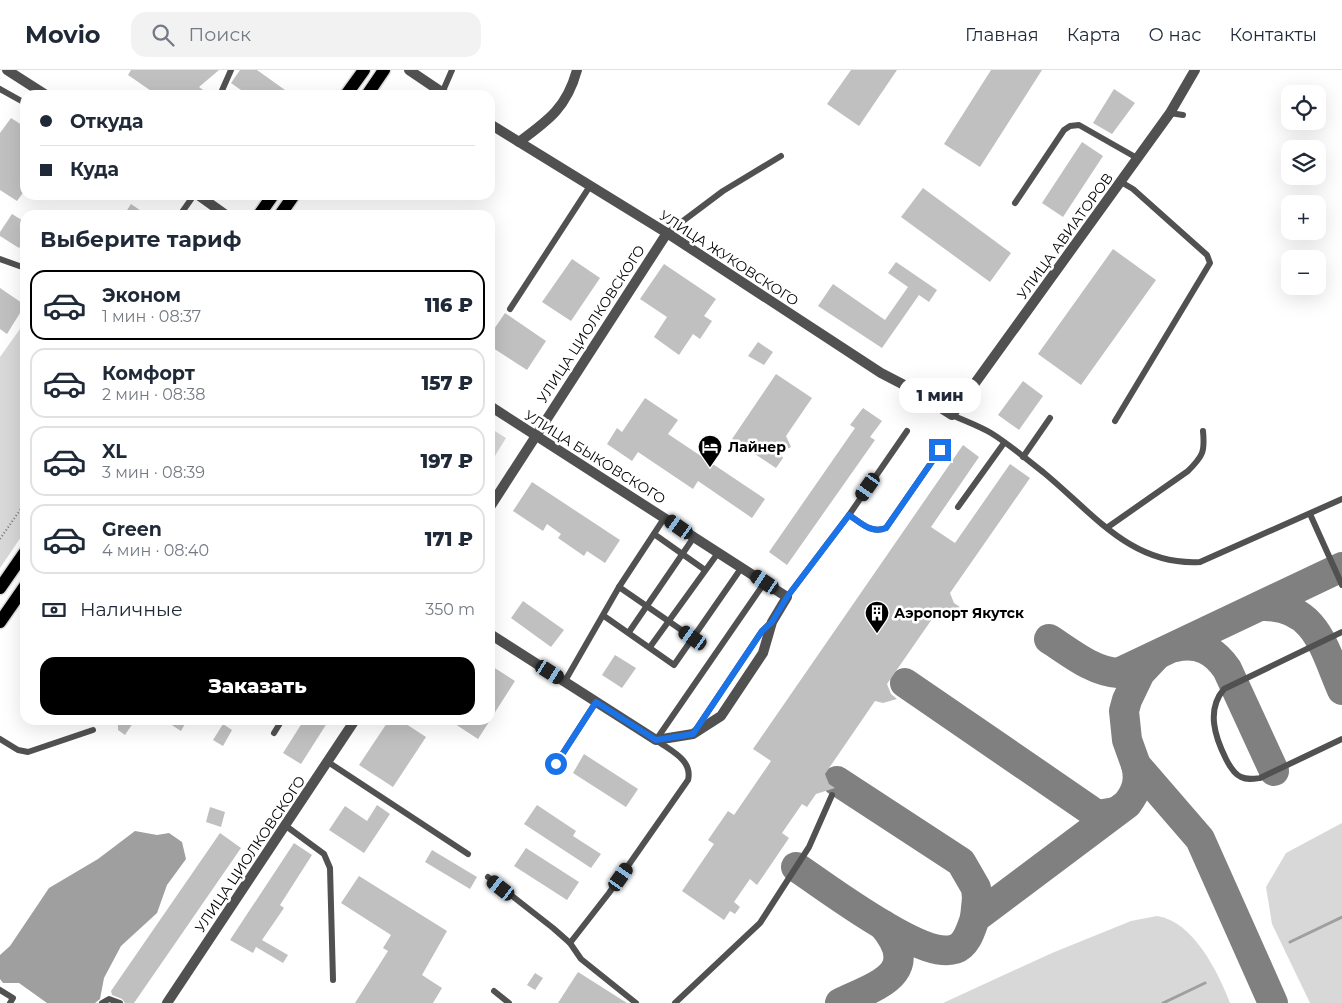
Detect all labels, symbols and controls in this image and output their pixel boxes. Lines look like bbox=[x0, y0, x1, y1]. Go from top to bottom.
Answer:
search box bbox=[131, 12, 481, 57]
text: Movio bbox=[25, 20, 101, 49]
icon: search bbox=[149, 21, 177, 49]
text: Поиск bbox=[189, 23, 251, 46]
text: Главная bbox=[965, 24, 1039, 46]
text: Карта bbox=[1067, 24, 1121, 46]
text: О нас bbox=[1149, 24, 1201, 46]
text: Контакты bbox=[1229, 24, 1317, 46]
map controls bbox=[1281, 85, 1326, 295]
button: locate bbox=[1281, 85, 1326, 130]
text: Откуда bbox=[70, 110, 144, 133]
button: layers bbox=[1281, 140, 1326, 185]
text: Куда bbox=[70, 158, 119, 181]
street label: УЛИЦА АВИАТОРОВ bbox=[1013, 169, 1117, 303]
button: + bbox=[1281, 195, 1326, 240]
street label: УЛИЦА ЖУКОВСКОГО bbox=[656, 206, 802, 310]
text: Выберите тариф bbox=[40, 226, 241, 253]
street label: УЛИЦА ЦИОЛКОВСКОГО bbox=[533, 241, 649, 406]
button: − bbox=[1281, 250, 1326, 295]
icon: car bbox=[42, 283, 87, 328]
text: Эконом bbox=[102, 284, 181, 307]
text: 116 ₽ bbox=[425, 294, 473, 317]
text: 1 мин · 08:37 bbox=[102, 307, 201, 326]
icon: car bbox=[42, 361, 87, 406]
text: Комфорт bbox=[102, 362, 195, 385]
text: 157 ₽ bbox=[421, 372, 473, 395]
callout: 1 мин bbox=[899, 378, 981, 412]
text: 2 мин · 08:38 bbox=[102, 385, 206, 404]
text: 1 мин bbox=[916, 386, 964, 405]
street label: УЛИЦА БЫКОВСКОГО bbox=[521, 406, 669, 508]
hotel icon: Лайнер bbox=[697, 434, 723, 468]
place label: Лайнер bbox=[728, 438, 786, 456]
icon: car bbox=[42, 439, 87, 484]
route end bbox=[929, 439, 951, 461]
text: XL bbox=[102, 440, 127, 463]
text: 197 ₽ bbox=[420, 450, 473, 473]
text: 3 мин · 08:39 bbox=[102, 463, 205, 482]
car bbox=[853, 470, 882, 504]
car bbox=[662, 512, 695, 542]
icon: car bbox=[42, 517, 87, 562]
text: Green bbox=[102, 518, 162, 541]
text: 171 ₽ bbox=[425, 528, 473, 551]
text: 4 мин · 08:40 bbox=[102, 541, 209, 560]
car bbox=[748, 567, 781, 597]
icon: cash bbox=[40, 596, 68, 624]
text: Наличные bbox=[80, 598, 183, 621]
text: 350 m bbox=[425, 600, 475, 619]
building icon: Аэропорт Якутск bbox=[864, 600, 890, 634]
place label: Аэропорт Якутск bbox=[894, 604, 1024, 622]
car bbox=[676, 623, 709, 653]
button: Заказать bbox=[40, 657, 475, 715]
car bbox=[533, 658, 566, 686]
route start bbox=[545, 753, 567, 775]
street label: УЛИЦА ЦИОЛКОВСКОГО bbox=[191, 772, 309, 936]
car bbox=[606, 860, 635, 894]
car bbox=[484, 873, 517, 903]

